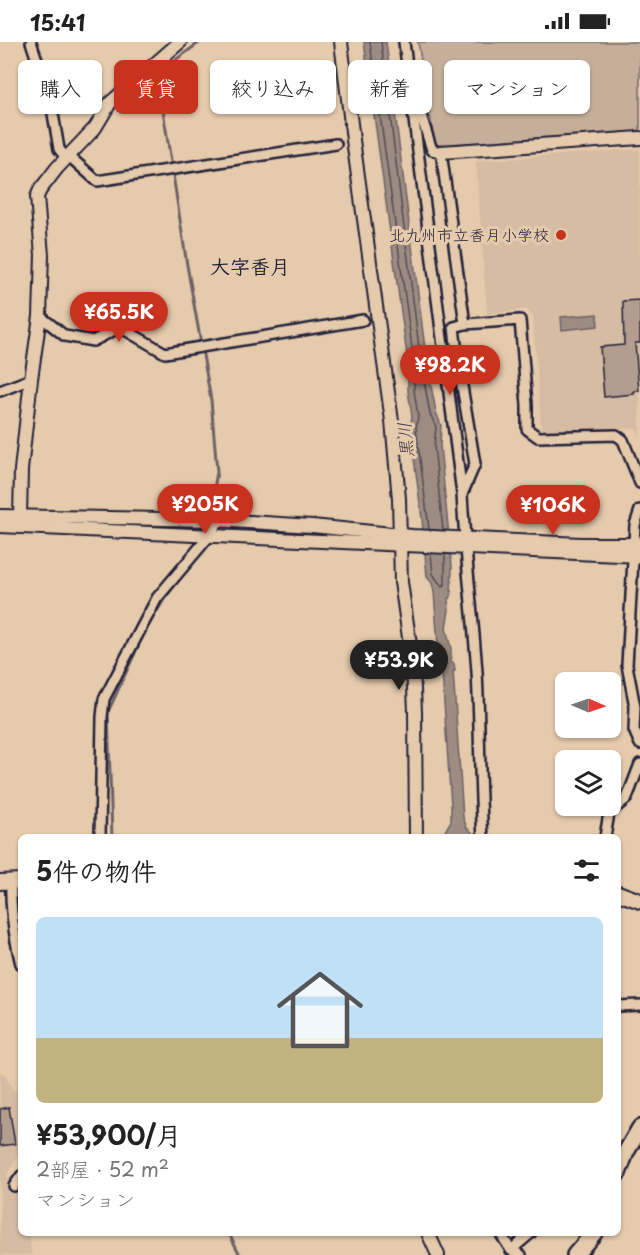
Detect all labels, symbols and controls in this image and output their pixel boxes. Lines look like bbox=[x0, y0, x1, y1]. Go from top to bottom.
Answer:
text: 15:41 bbox=[30, 5, 85, 38]
chip: 購入 bbox=[18, 60, 102, 114]
chip: 賃貸 bbox=[114, 60, 198, 114]
chip: 絞り込み bbox=[210, 60, 336, 114]
chip: 新着 bbox=[348, 60, 432, 114]
chip: マンション bbox=[444, 60, 590, 114]
place label: 北九州市立香月小学校 bbox=[389, 222, 549, 246]
marker: 北九州市立香月小学校 bbox=[554, 228, 568, 242]
district label: 大字香月 bbox=[210, 251, 290, 281]
pin: ¥65.5K bbox=[70, 292, 168, 343]
text: ¥65.5K bbox=[84, 296, 154, 326]
pin: ¥98.2K bbox=[401, 345, 499, 396]
text: ¥98.2K bbox=[414, 349, 486, 379]
water label: 黒川 bbox=[389, 421, 420, 459]
pin: ¥205K bbox=[163, 484, 247, 535]
pin: ¥106K bbox=[511, 485, 595, 536]
text: ¥205K bbox=[171, 488, 239, 518]
text: ¥106K bbox=[520, 489, 586, 519]
pin: ¥53.9K bbox=[350, 640, 448, 691]
text: ¥53.9K bbox=[364, 644, 434, 674]
north arrow bbox=[555, 672, 621, 738]
map controls bbox=[555, 672, 621, 816]
button: layers bbox=[555, 750, 621, 816]
text: 5件の物件 bbox=[36, 851, 157, 890]
icon: filters bbox=[570, 854, 603, 887]
icon: home bbox=[266, 956, 374, 1064]
text: ¥53,900/月 bbox=[36, 1115, 182, 1154]
text: 2部屋 · 52 m² bbox=[36, 1154, 169, 1184]
text: マンション bbox=[36, 1184, 135, 1214]

